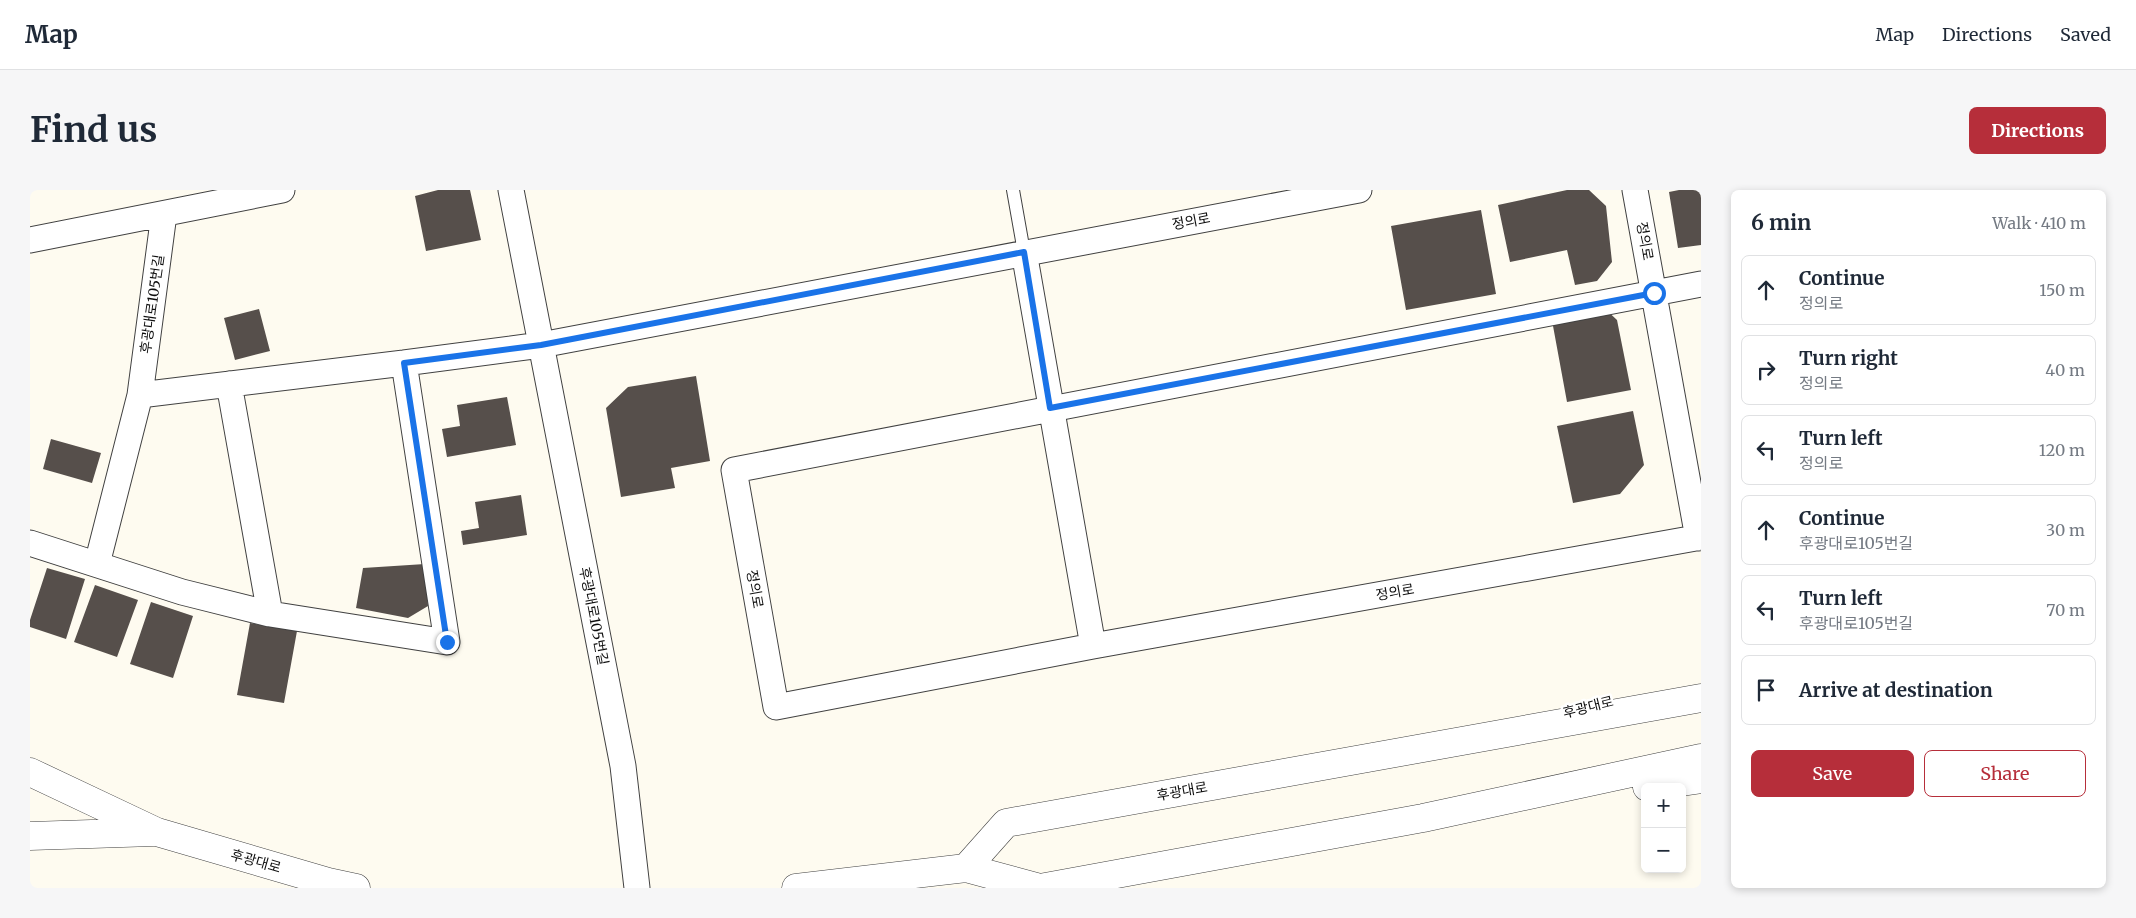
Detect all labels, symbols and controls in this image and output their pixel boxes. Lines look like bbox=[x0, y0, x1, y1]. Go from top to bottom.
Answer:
text: Map bbox=[25, 19, 78, 50]
text: Map bbox=[1876, 23, 1914, 46]
text: Directions bbox=[1942, 23, 2032, 46]
text: Saved bbox=[2060, 23, 2111, 46]
button: Directions bbox=[1969, 107, 2106, 154]
text: Find us bbox=[30, 108, 157, 152]
street label: 정의로 bbox=[1170, 208, 1212, 234]
text: 6 min bbox=[1751, 209, 1811, 236]
text: Walk · 410 m bbox=[1992, 213, 2086, 233]
street label: 정의로 bbox=[1633, 220, 1657, 262]
street label: 후광대로105번길 bbox=[136, 253, 168, 355]
text: Continue bbox=[1799, 266, 1885, 290]
icon: ahead bbox=[1752, 276, 1780, 304]
text: 150 m bbox=[2039, 280, 2085, 300]
route start bbox=[1643, 282, 1666, 305]
text: 정의로 bbox=[1799, 293, 1843, 313]
text: Turn right bbox=[1799, 346, 1898, 370]
icon: right bbox=[1752, 356, 1780, 384]
text: 40 m bbox=[2045, 360, 2085, 380]
text: 정의로 bbox=[1799, 373, 1843, 393]
text: Turn left bbox=[1799, 426, 1883, 450]
icon: left bbox=[1752, 436, 1780, 464]
text: 120 m bbox=[2039, 440, 2085, 460]
text: 정의로 bbox=[1799, 453, 1843, 473]
text: Continue bbox=[1799, 506, 1885, 530]
icon: ahead bbox=[1752, 516, 1780, 544]
text: 30 m bbox=[2046, 520, 2085, 540]
text: 후광대로105번길 bbox=[1799, 533, 1913, 553]
street label: 후광대로105번길 bbox=[576, 565, 612, 667]
street label: 정의로 bbox=[743, 568, 767, 610]
street label: 정의로 bbox=[1374, 580, 1416, 604]
text: Turn left bbox=[1799, 586, 1883, 610]
icon: left bbox=[1752, 596, 1780, 624]
text: 70 m bbox=[2046, 600, 2085, 620]
text: 후광대로105번길 bbox=[1799, 613, 1913, 633]
route end bbox=[436, 631, 459, 654]
icon: arrive bbox=[1752, 676, 1780, 704]
text: Arrive at destination bbox=[1799, 678, 1993, 702]
street label: 후광대로 bbox=[1561, 692, 1615, 722]
button: Save bbox=[1751, 750, 1914, 797]
button: Share bbox=[1924, 750, 2086, 797]
street label: 후광대로 bbox=[1155, 778, 1209, 804]
map controls bbox=[1641, 783, 1686, 873]
button: + bbox=[1641, 783, 1686, 828]
button: − bbox=[1641, 828, 1686, 873]
street label: 후광대로 bbox=[229, 845, 283, 877]

